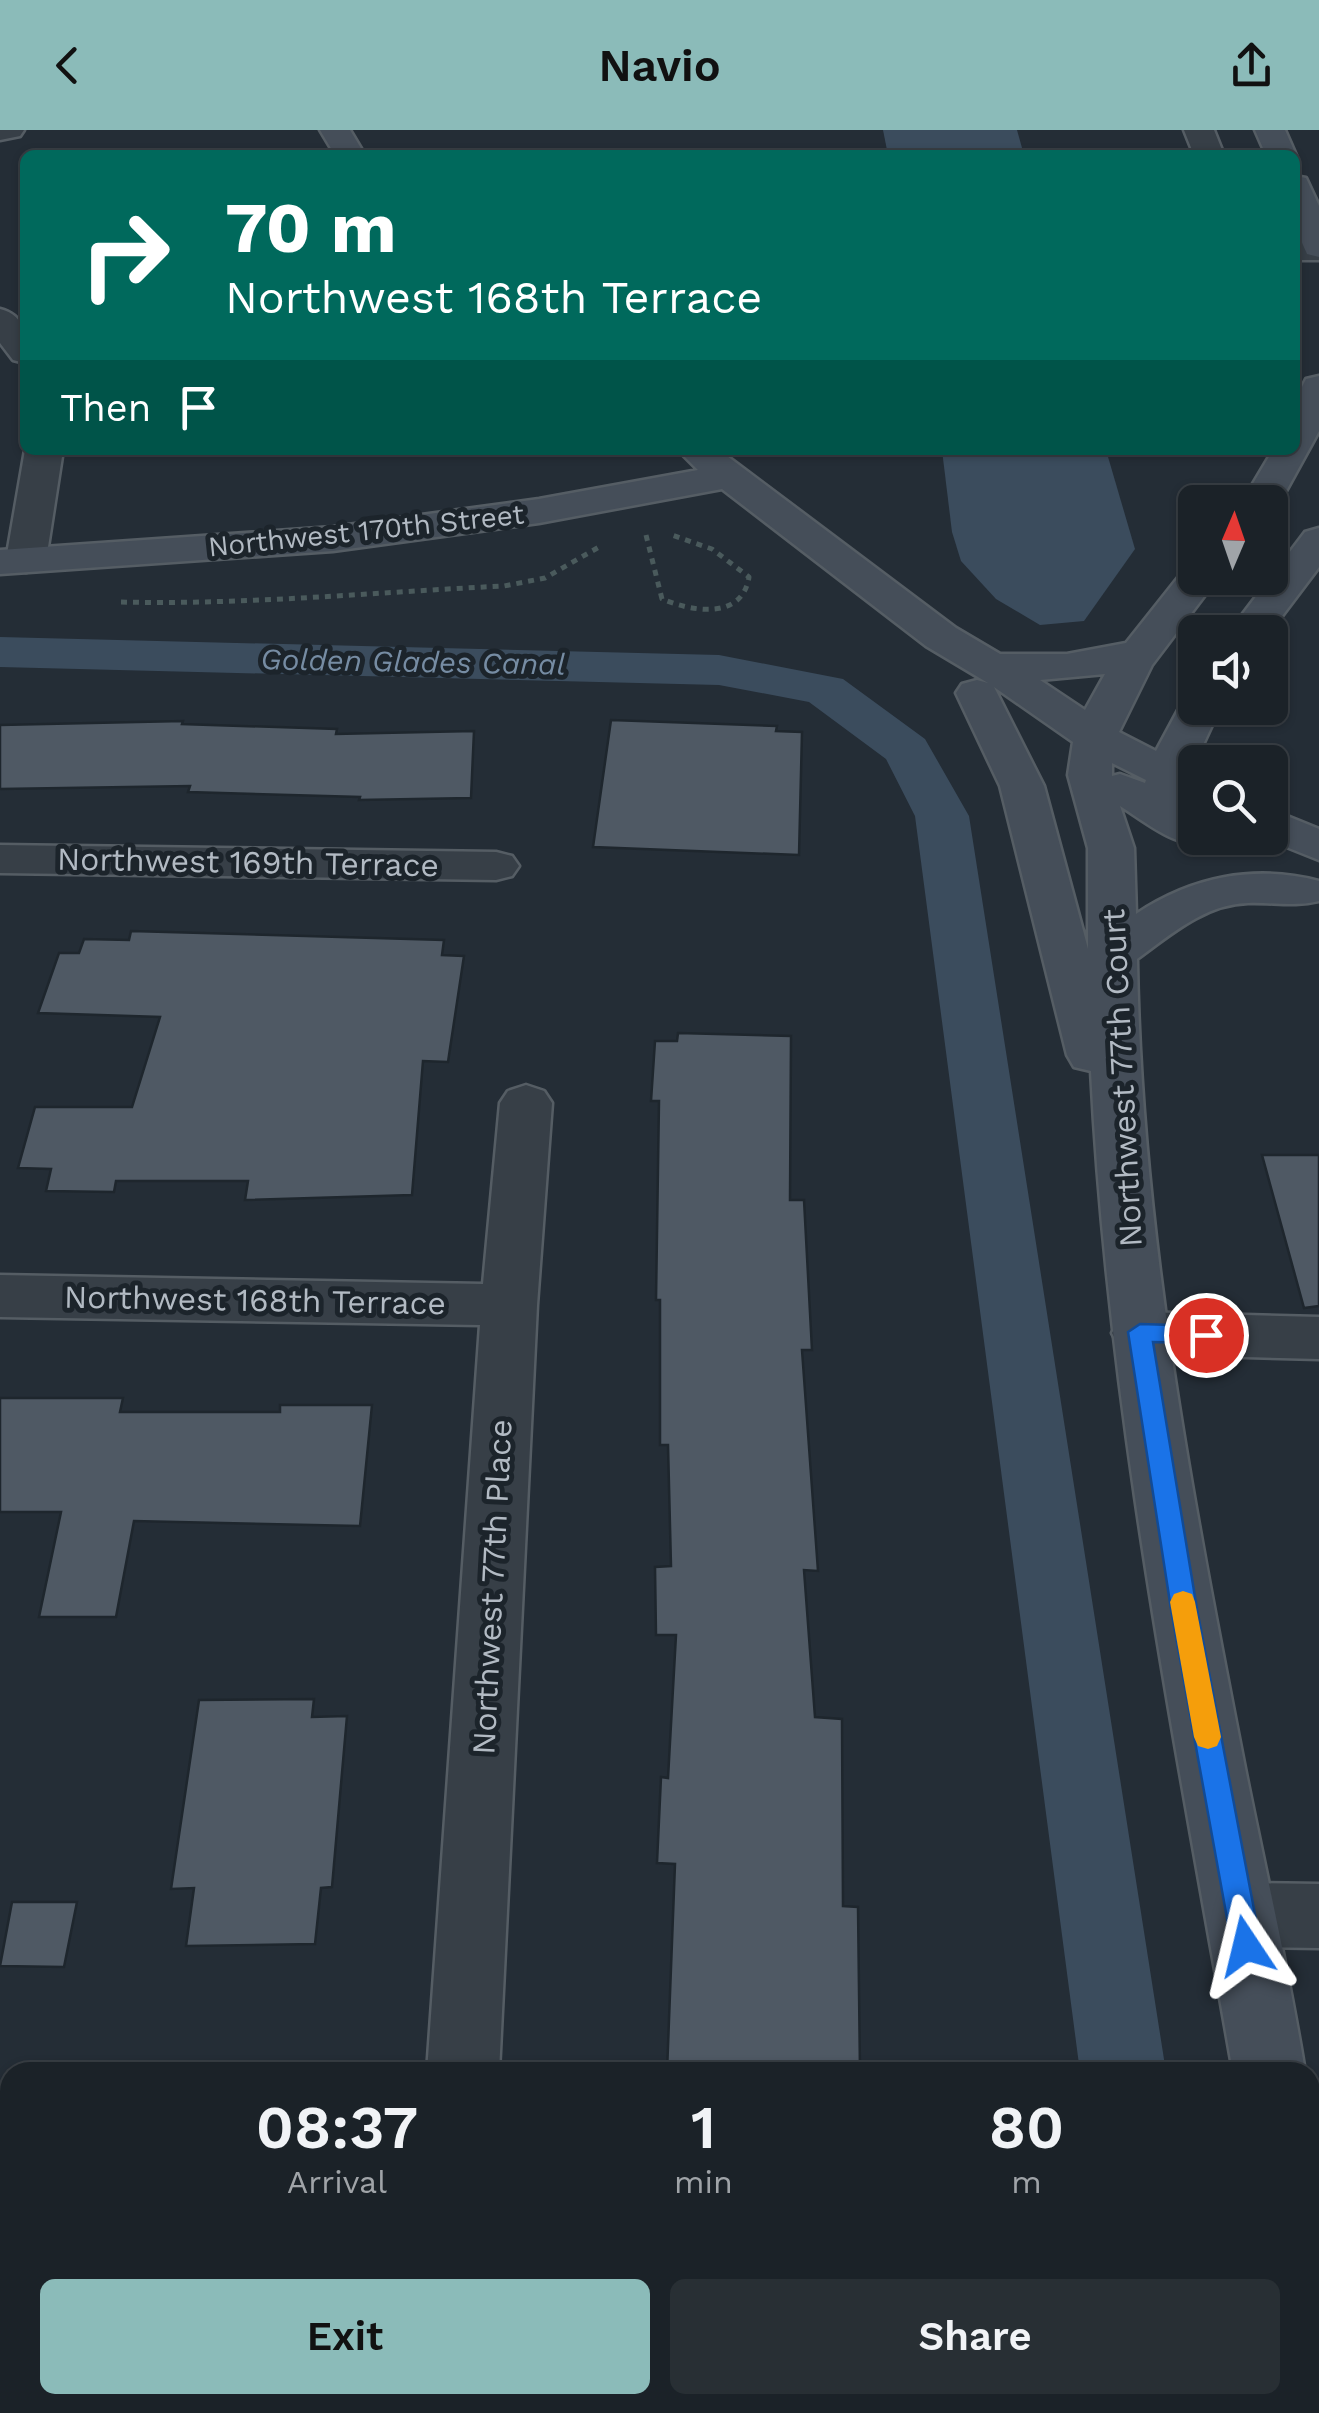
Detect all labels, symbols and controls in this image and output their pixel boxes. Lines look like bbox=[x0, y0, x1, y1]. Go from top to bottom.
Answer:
icon: back bbox=[40, 38, 95, 93]
icon: share bbox=[1224, 38, 1279, 93]
text: Navio bbox=[598, 39, 721, 92]
text: 70 m bbox=[225, 187, 397, 269]
icon: right bbox=[60, 190, 190, 320]
text: Northwest 168th Terrace bbox=[225, 271, 762, 324]
icon: arrive bbox=[171, 380, 226, 435]
text: Then bbox=[60, 386, 151, 430]
north arrow bbox=[1178, 485, 1288, 595]
map controls bbox=[1178, 485, 1288, 855]
street label: Northwest 170th Street bbox=[206, 497, 526, 564]
button: sound bbox=[1178, 615, 1288, 725]
water label: Golden Glades Canal bbox=[260, 641, 566, 682]
button: search bbox=[1178, 745, 1288, 855]
street label: Northwest 169th Terrace bbox=[57, 840, 439, 884]
street label: Northwest 77th Court bbox=[1094, 908, 1150, 1248]
street label: Northwest 168th Terrace bbox=[64, 1278, 446, 1322]
pin bbox=[1164, 1293, 1249, 1378]
icon: arrive bbox=[1179, 1308, 1234, 1363]
street label: Northwest 77th Place bbox=[464, 1418, 520, 1756]
position arrow bbox=[1194, 1894, 1298, 1998]
text: 08:37 bbox=[256, 2092, 418, 2163]
text: 1 bbox=[691, 2092, 716, 2163]
text: 80 bbox=[989, 2092, 1064, 2163]
text: Arrival bbox=[287, 2163, 387, 2201]
text: min bbox=[674, 2163, 733, 2201]
text: m bbox=[1011, 2163, 1042, 2201]
button: Exit bbox=[40, 2279, 650, 2394]
button: Share bbox=[670, 2279, 1280, 2394]

